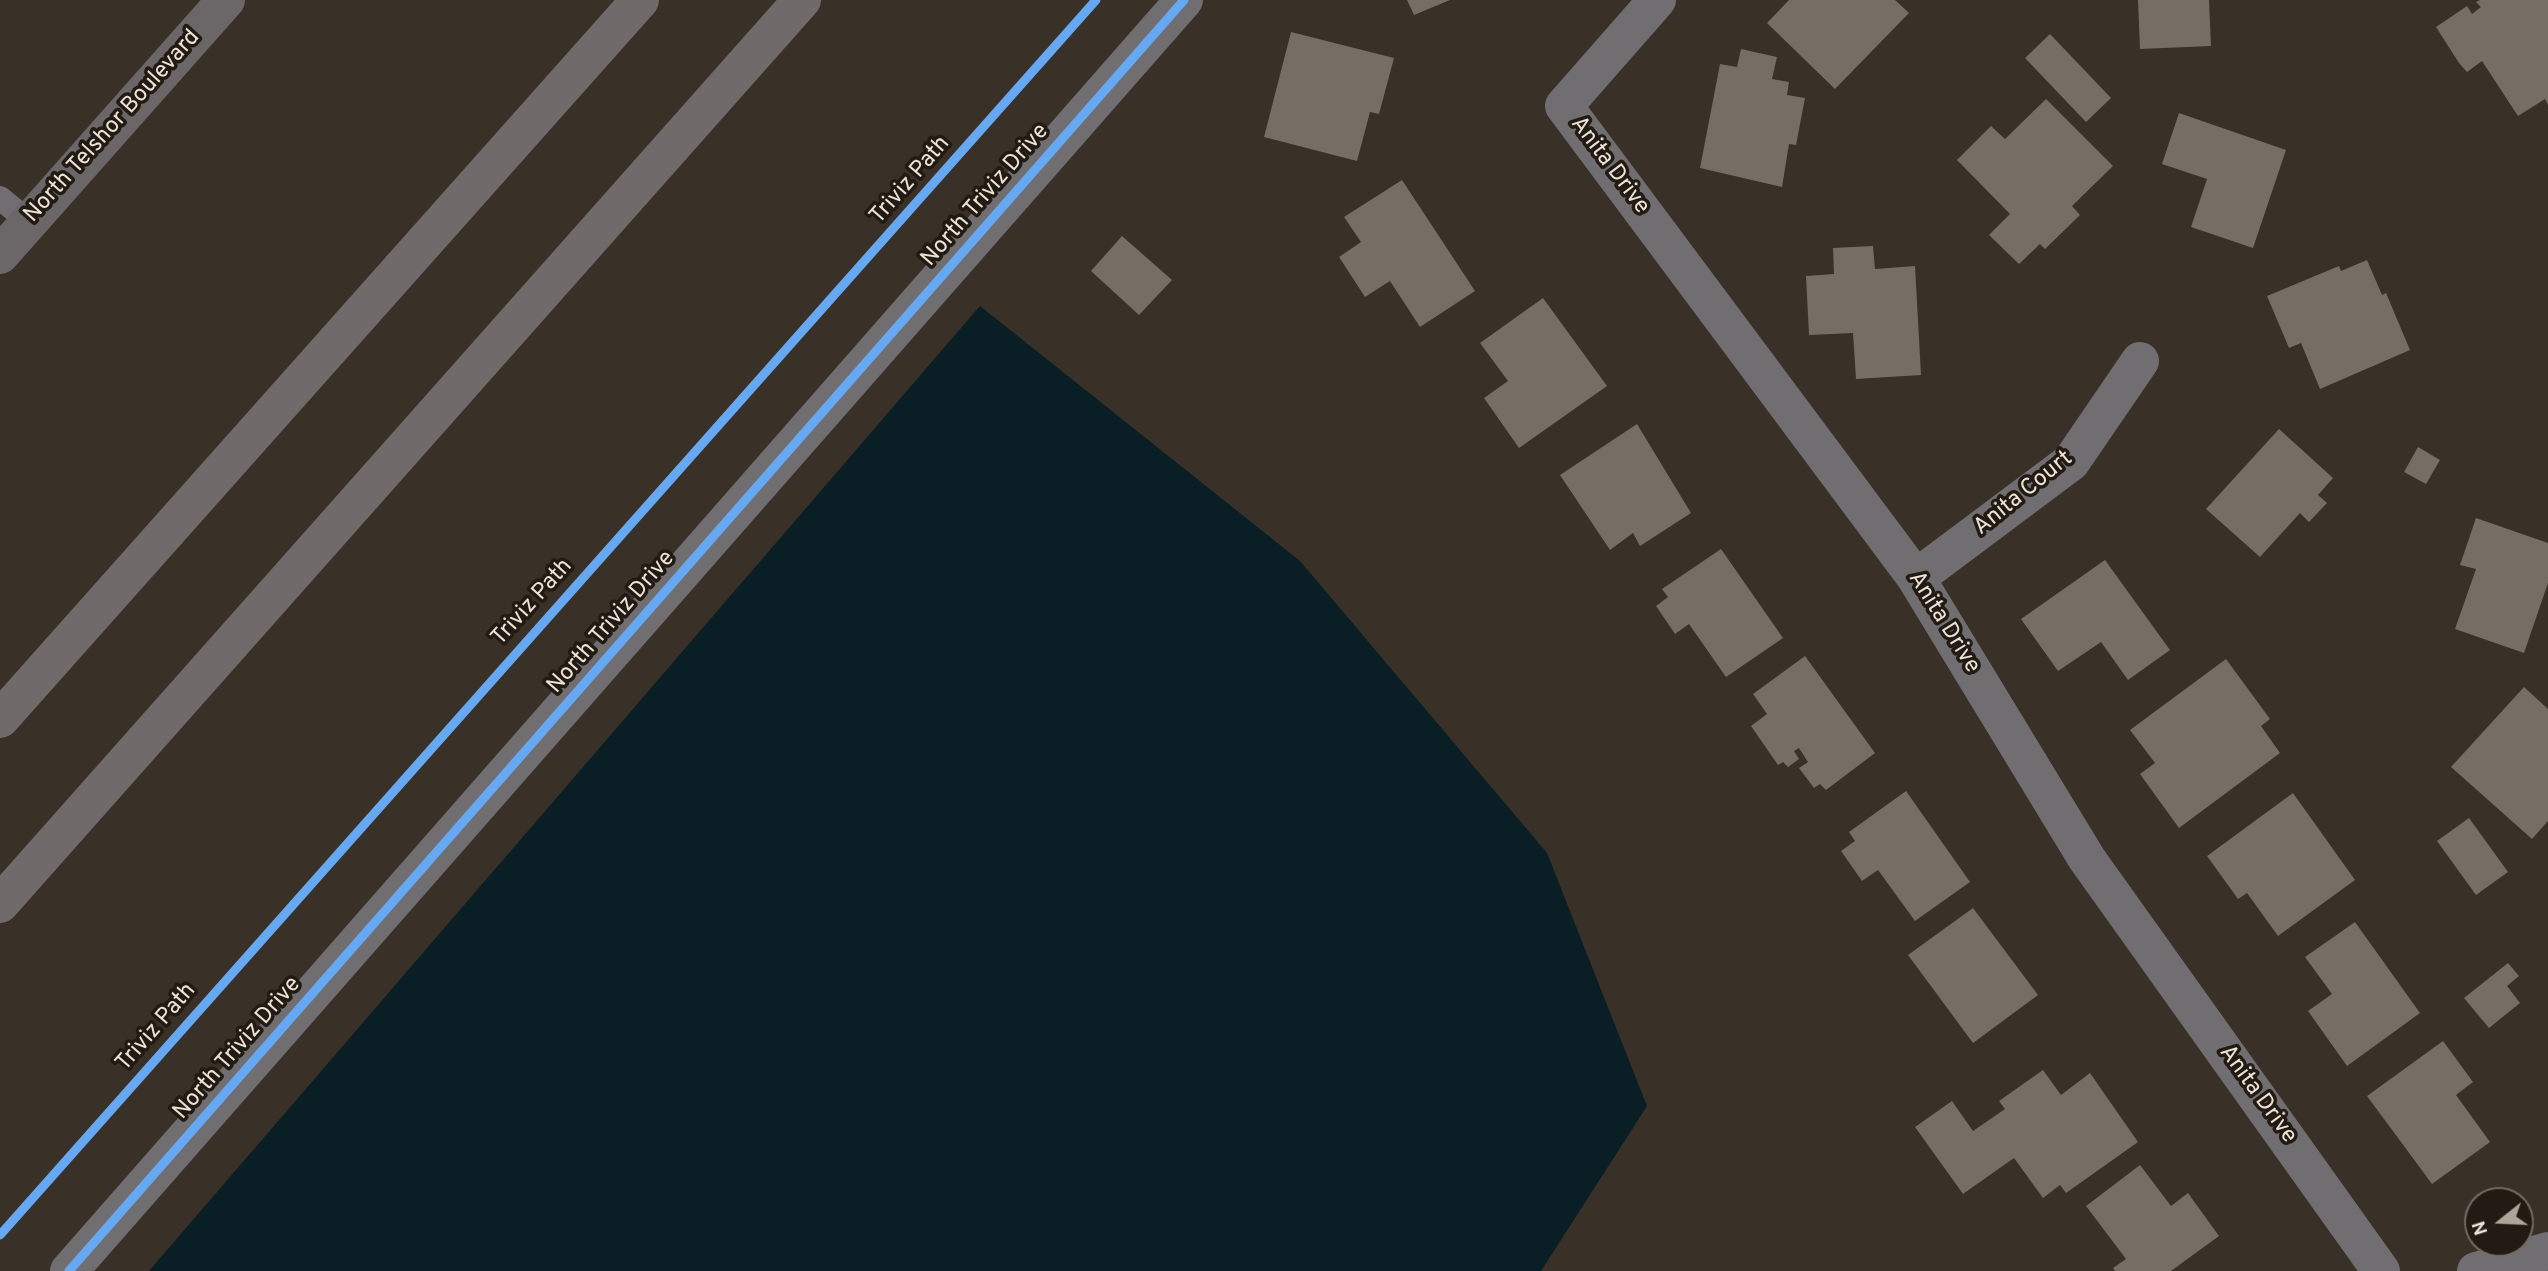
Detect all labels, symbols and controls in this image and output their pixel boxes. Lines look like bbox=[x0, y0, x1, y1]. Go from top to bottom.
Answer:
street label: North Telshor Boulevard bbox=[19, 25, 207, 229]
street label: Anita Drive bbox=[1563, 112, 1655, 220]
street label: North Triviz Drive bbox=[916, 119, 1056, 273]
street label: Triviz Path bbox=[865, 131, 957, 231]
street label: Anita Court bbox=[1969, 446, 2079, 542]
street label: North Triviz Drive bbox=[542, 546, 682, 700]
street label: Triviz Path bbox=[487, 554, 579, 652]
street label: Anita Drive bbox=[1901, 567, 1985, 679]
street label: North Triviz Drive bbox=[168, 972, 308, 1126]
street label: Triviz Path bbox=[111, 978, 203, 1078]
street label: Anita Drive bbox=[2212, 1040, 2302, 1150]
north arrow bbox=[2464, 1187, 2534, 1257]
text: N bbox=[2467, 1218, 2494, 1238]

